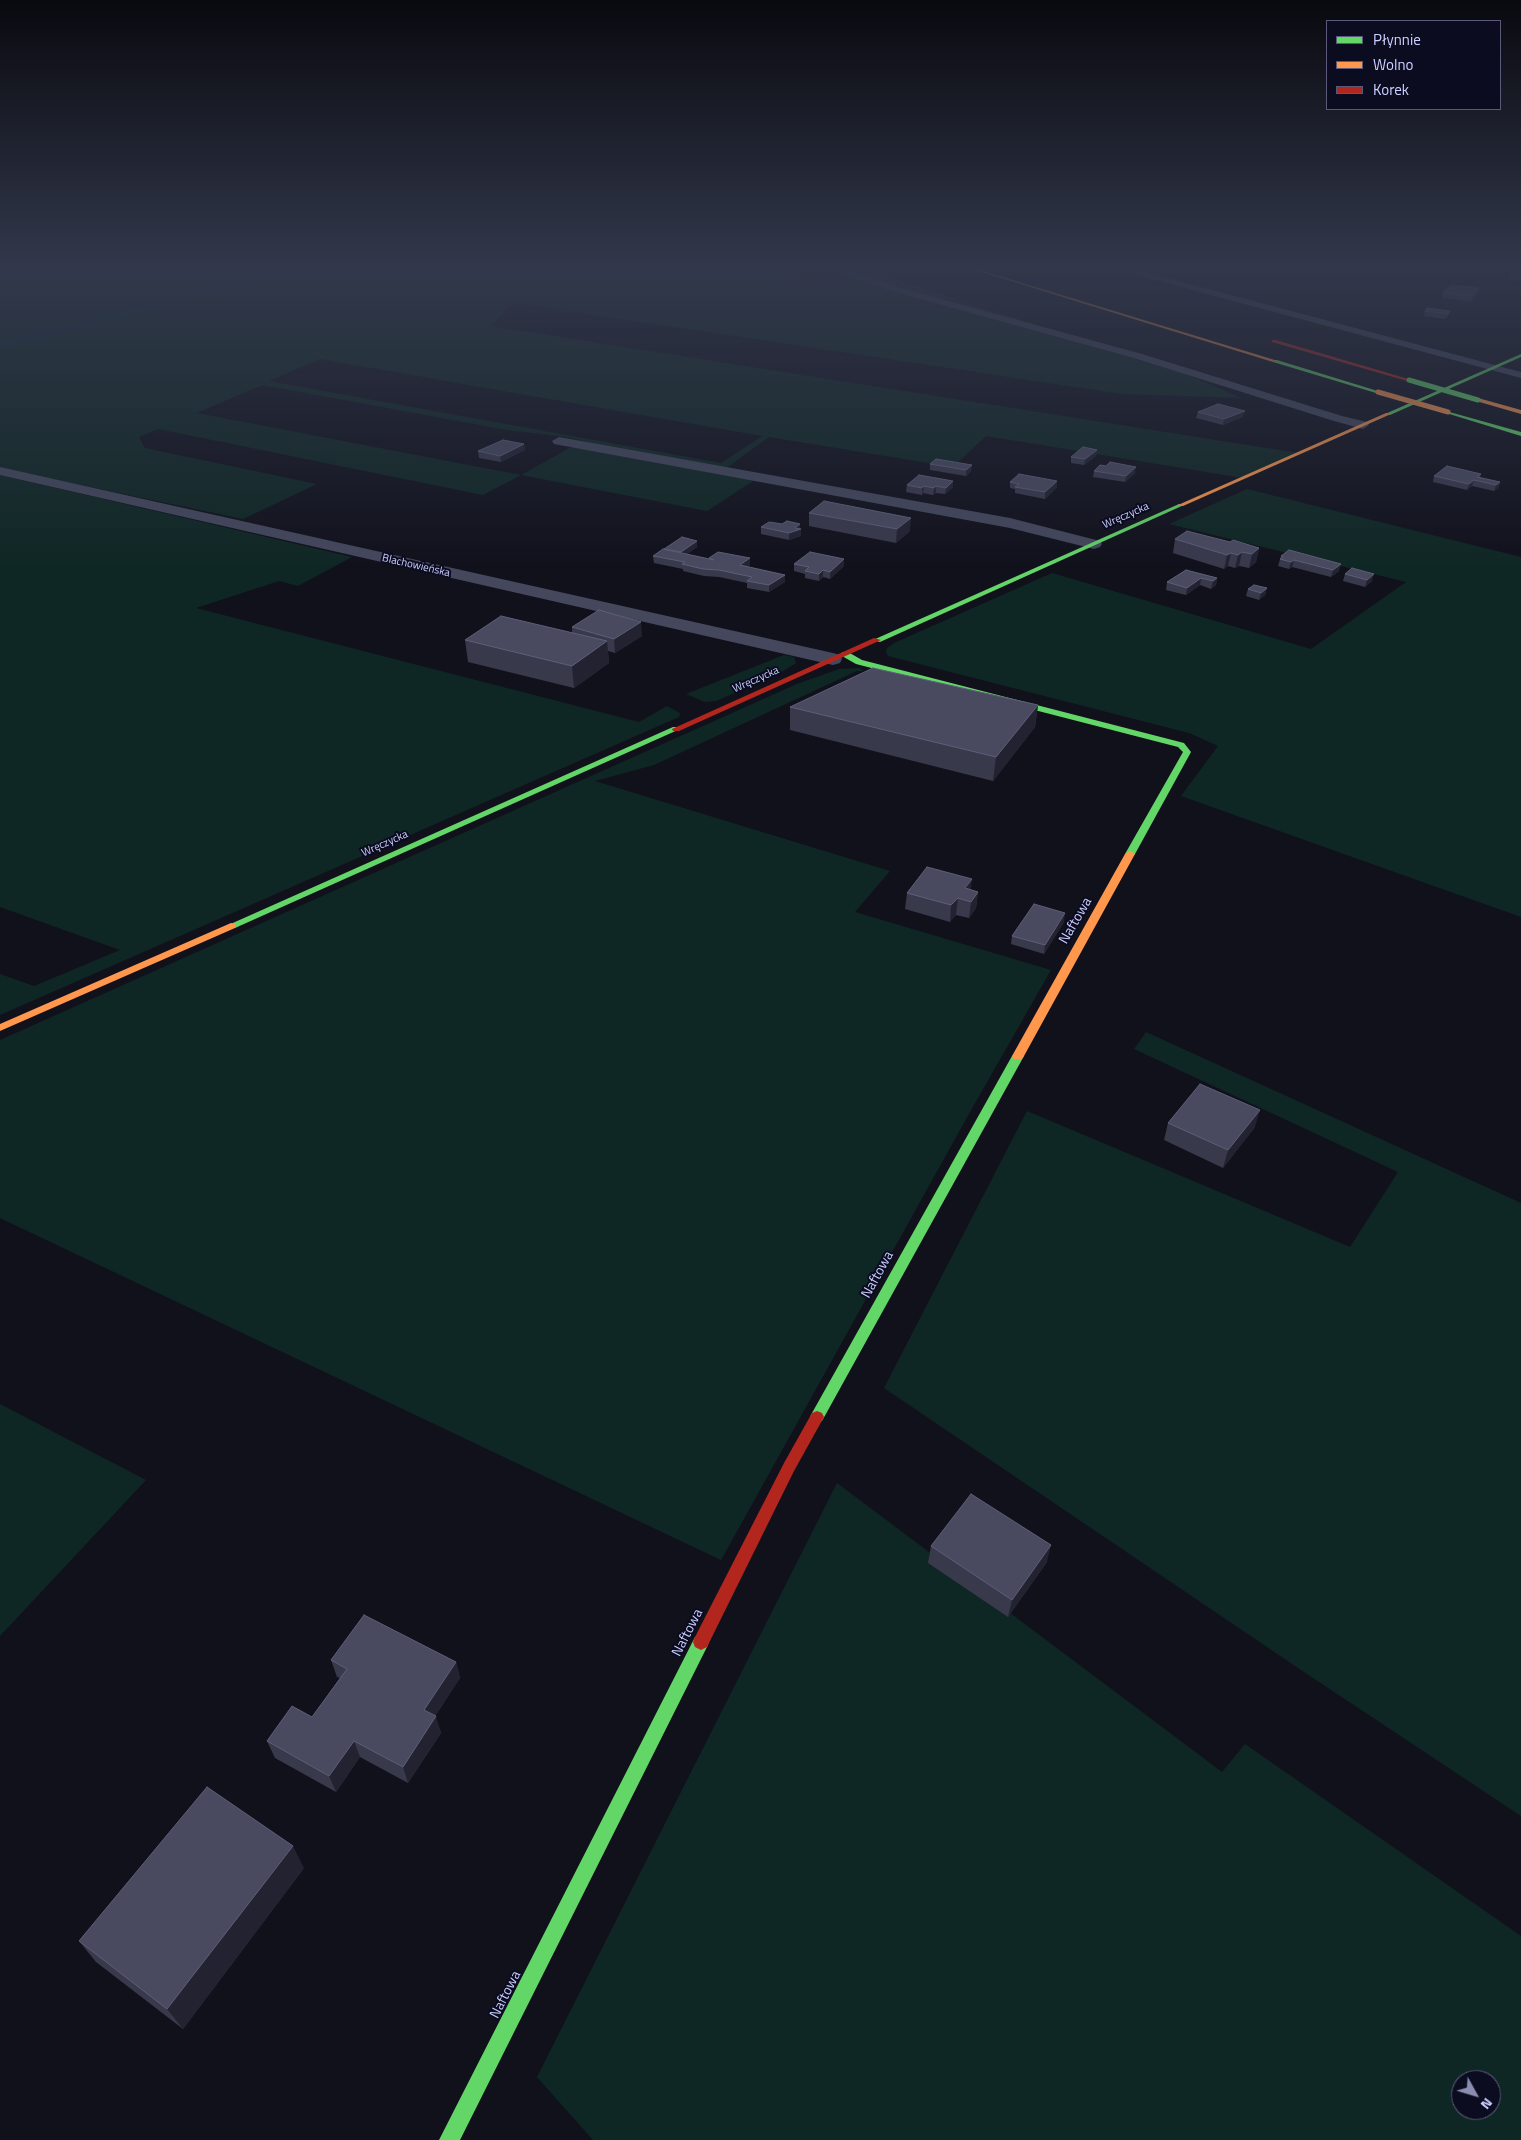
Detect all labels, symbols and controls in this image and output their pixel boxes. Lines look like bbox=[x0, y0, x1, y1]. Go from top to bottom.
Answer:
legend bbox=[1326, 20, 1501, 110]
text: Płynnie bbox=[1373, 28, 1421, 51]
text: Wolno bbox=[1373, 53, 1413, 76]
text: Korek bbox=[1373, 78, 1409, 101]
street label: Wręczycka bbox=[1101, 500, 1151, 532]
street label: Blachowieńska bbox=[381, 552, 451, 580]
street label: Wręczycka bbox=[731, 664, 781, 696]
street label: Wręczycka bbox=[360, 828, 410, 860]
street label: Naftowa bbox=[1056, 895, 1096, 947]
street label: Naftowa bbox=[858, 1249, 898, 1301]
street label: Naftowa bbox=[669, 1606, 707, 1660]
street label: Naftowa bbox=[487, 1968, 525, 2022]
north arrow bbox=[1451, 2070, 1501, 2120]
text: N bbox=[1476, 2094, 1498, 2114]

